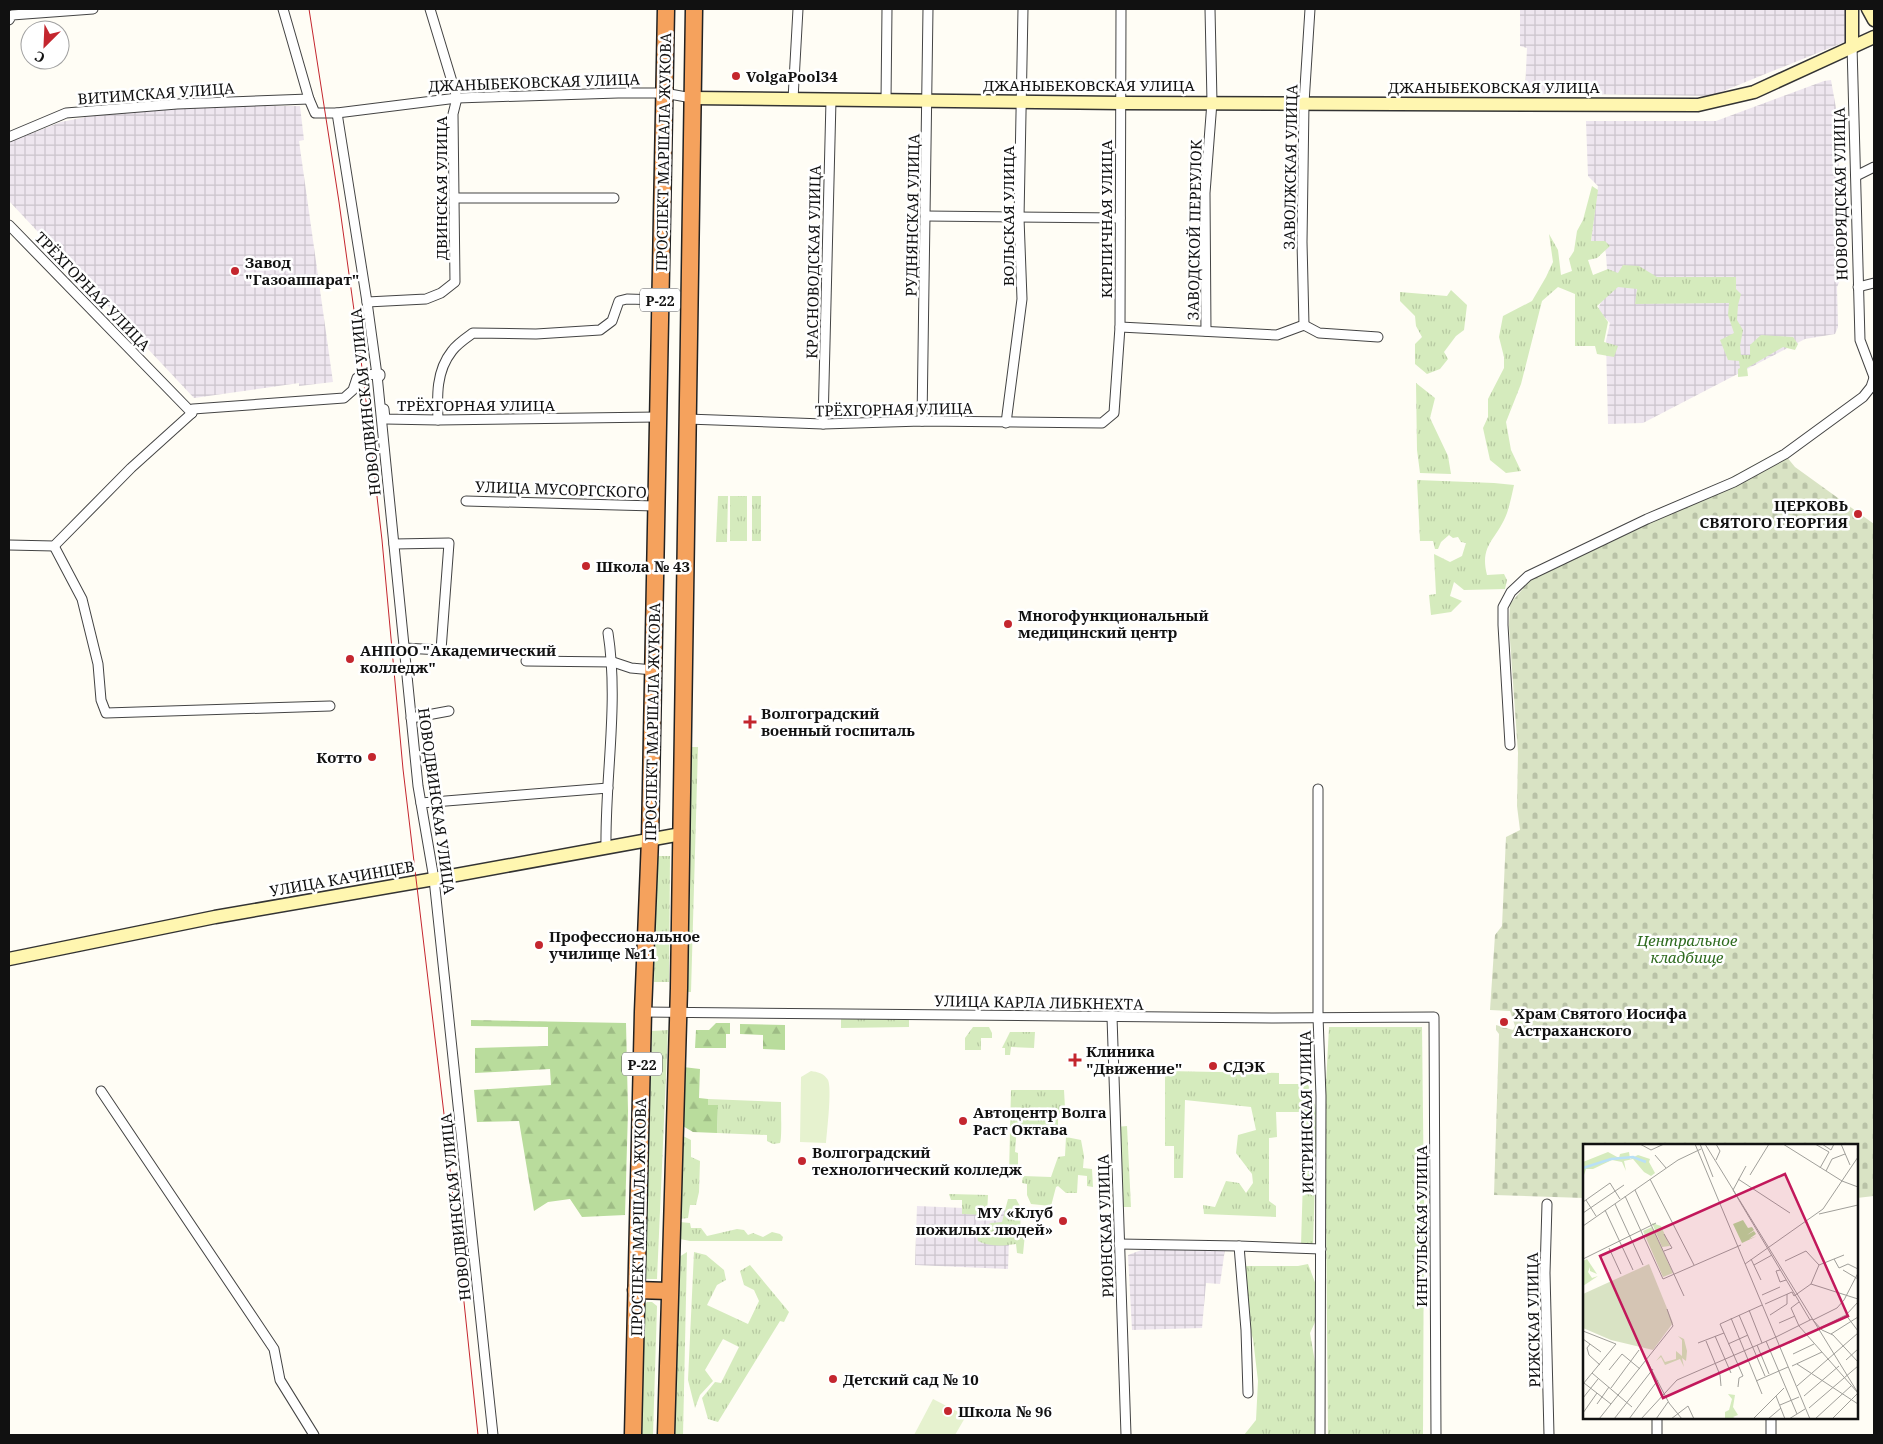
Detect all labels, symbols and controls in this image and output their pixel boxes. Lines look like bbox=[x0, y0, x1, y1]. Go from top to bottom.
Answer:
north arrow bbox=[20, 20, 70, 70]
street label: ПРОСПЕКТ МАРШАЛА ЖУКОВА bbox=[651, 32, 675, 272]
text: С bbox=[31, 47, 48, 68]
place label: VolgaPool34 bbox=[746, 66, 838, 86]
street label: ДЖАНЫБЕКОВСКАЯ УЛИЦА bbox=[428, 68, 641, 96]
marker: VolgaPool34 bbox=[730, 70, 742, 82]
street label: ДЖАНЫБЕКОВСКАЯ УЛИЦА bbox=[983, 75, 1195, 95]
street label: ДЖАНЫБЕКОВСКАЯ УЛИЦА bbox=[1388, 77, 1600, 97]
street label: ВИТИМСКАЯ УЛИЦА bbox=[77, 78, 235, 108]
street label: ЗАВОЛЖСКАЯ УЛИЦА bbox=[1279, 84, 1301, 250]
street label: НОВОРЯДСКАЯ УЛИЦА bbox=[1828, 107, 1852, 281]
street label: ДВИНСКАЯ УЛИЦА bbox=[431, 115, 451, 260]
street label: РУДНЯНСКАЯ УЛИЦА bbox=[901, 133, 923, 297]
street label: КИРПИЧНАЯ УЛИЦА bbox=[1096, 139, 1116, 298]
street label: ЗАВОДСКОЙ ПЕРЕУЛОК bbox=[1182, 139, 1206, 320]
street label: ВОЛЬСКАЯ УЛИЦА bbox=[998, 145, 1018, 286]
street label: КРАСНОВОДСКАЯ УЛИЦА bbox=[801, 164, 825, 359]
street label: ТРЁХГОРНАЯ УЛИЦА bbox=[31, 227, 155, 355]
place label: Завод "Газоаппарат" bbox=[245, 252, 359, 289]
marker: Завод "Газоаппарат" bbox=[229, 265, 241, 277]
road number: Р-22 bbox=[640, 288, 680, 312]
street label: НОВОДВИНСКАЯ УЛИЦА bbox=[345, 307, 385, 497]
street label: ТРЁХГОРНАЯ УЛИЦА bbox=[397, 395, 555, 415]
street label: ТРЁХГОРНАЯ УЛИЦА bbox=[815, 398, 974, 420]
street label: УЛИЦА МУСОРГСКОГО bbox=[475, 476, 647, 502]
place label: ЦЕРКОВЬ СВЯТОГО ГЕОРГИЯ bbox=[1699, 495, 1848, 532]
marker: ЦЕРКОВЬ СВЯТОГО ГЕОРГИЯ bbox=[1852, 508, 1864, 520]
place label: Школа № 43 bbox=[596, 556, 690, 576]
marker: Школа № 43 bbox=[580, 560, 592, 572]
street label: ПРОСПЕКТ МАРШАЛА ЖУКОВА bbox=[640, 602, 664, 842]
place label: Многофункциональный медицинский центр bbox=[1018, 605, 1209, 642]
marker: Многофункциональный медицинский центр bbox=[1002, 618, 1014, 630]
place label: АНПОО "Академический колледж" bbox=[360, 640, 556, 677]
marker: АНПОО "Академический колледж" bbox=[344, 653, 356, 665]
place label: Волгоградский военный госпиталь bbox=[761, 703, 915, 740]
street label: НОВОДВИНСКАЯ УЛИЦА bbox=[414, 706, 460, 896]
marker: Волгоградский военный госпиталь bbox=[743, 715, 757, 729]
place label: Котто bbox=[316, 747, 362, 767]
marker: Котто bbox=[366, 751, 378, 763]
street label: УЛИЦА КАЧИНЦЕВ bbox=[268, 855, 416, 901]
place label: Профессиональное училище №11 bbox=[549, 926, 700, 963]
park label: Центральное кладбище bbox=[1636, 930, 1738, 967]
marker: Профессиональное училище №11 bbox=[533, 939, 545, 951]
street label: УЛИЦА КАРЛА ЛИБКНЕХТА bbox=[934, 990, 1144, 1014]
place label: Храм Святого Иосифа Астраханского bbox=[1514, 1003, 1687, 1040]
marker: Храм Святого Иосифа Астраханского bbox=[1498, 1016, 1510, 1028]
street label: ИСТРИНСКАЯ УЛИЦА bbox=[1295, 1030, 1317, 1194]
place label: Клиника "Движение" bbox=[1086, 1041, 1182, 1078]
road number: Р-22 bbox=[622, 1052, 662, 1076]
marker: Клиника "Движение" bbox=[1068, 1053, 1082, 1067]
place label: СДЭК bbox=[1223, 1056, 1265, 1076]
marker: СДЭК bbox=[1207, 1060, 1219, 1072]
street label: ПРОСПЕКТ МАРШАЛА ЖУКОВА bbox=[626, 1097, 650, 1337]
place label: Автоцентр Волга Раст Октава bbox=[973, 1102, 1107, 1139]
street label: НОВОДВИНСКАЯ УЛИЦА bbox=[435, 1112, 475, 1302]
marker: Автоцентр Волга Раст Октава bbox=[957, 1115, 969, 1127]
place label: Волгоградский технологический колледж bbox=[812, 1142, 1023, 1179]
inset map bbox=[1583, 1144, 1858, 1419]
street label: ИНГУЛЬСКАЯ УЛИЦА bbox=[1411, 1145, 1431, 1307]
street label: РИОНСКАЯ УЛИЦА bbox=[1092, 1153, 1118, 1298]
marker: Волгоградский технологический колледж bbox=[796, 1155, 808, 1167]
place label: МУ «Клуб пожилых людей» bbox=[916, 1202, 1053, 1239]
marker: МУ «Клуб пожилых людей» bbox=[1057, 1215, 1069, 1227]
street label: РИЖСКАЯ УЛИЦА bbox=[1522, 1252, 1544, 1388]
place label: Детский сад № 10 bbox=[843, 1369, 979, 1389]
marker: Детский сад № 10 bbox=[827, 1373, 839, 1385]
place label: Школа № 96 bbox=[958, 1401, 1052, 1421]
marker: Школа № 96 bbox=[942, 1405, 954, 1417]

